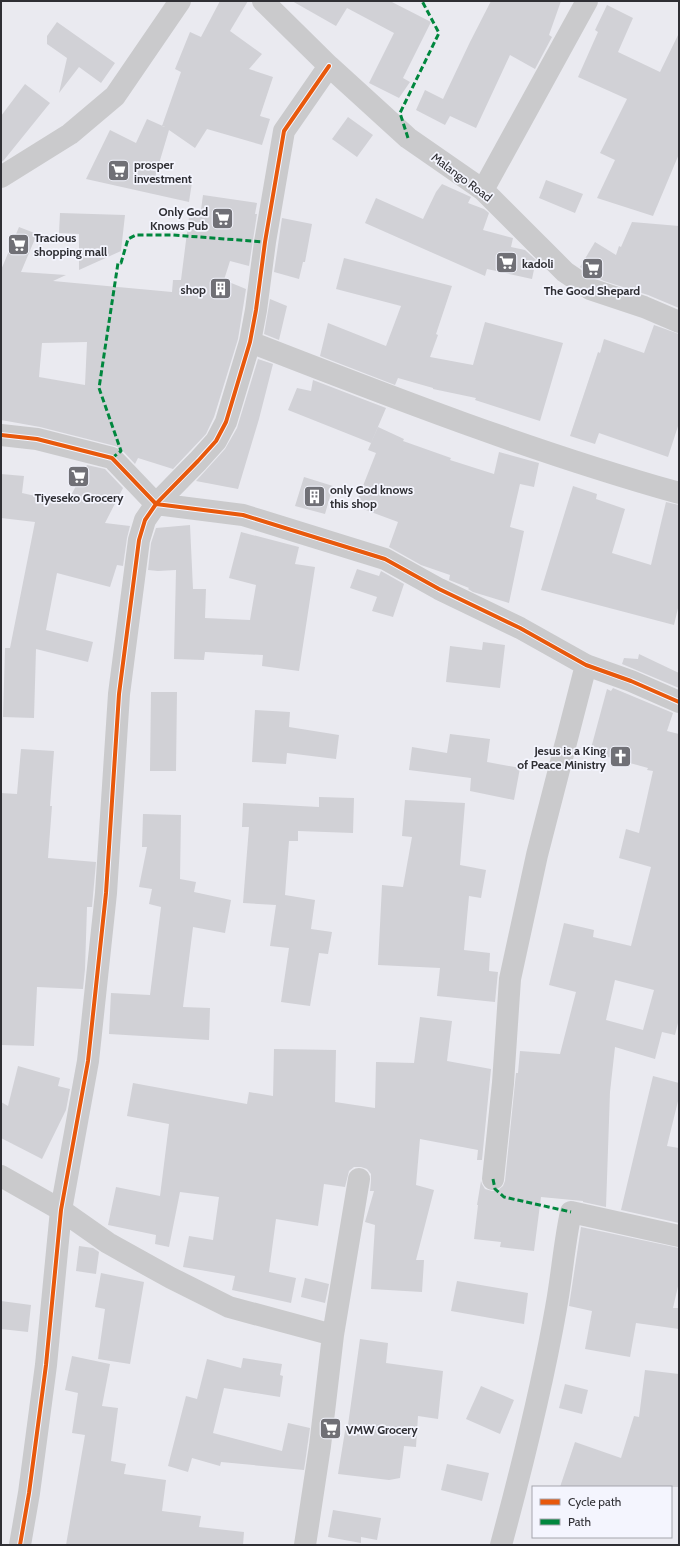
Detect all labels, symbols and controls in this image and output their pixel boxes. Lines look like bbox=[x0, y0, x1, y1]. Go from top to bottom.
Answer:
street label: Malango Road bbox=[429, 149, 495, 205]
place label: prosper investment bbox=[134, 157, 192, 186]
supermarket icon: prosper investment bbox=[105, 158, 131, 184]
place label: Only God Knows Pub bbox=[150, 204, 208, 233]
supermarket icon: Only God Knows Pub bbox=[210, 205, 236, 231]
place label: Tracious shopping mall bbox=[34, 230, 107, 259]
supermarket icon: Tracious shopping mall bbox=[5, 231, 31, 257]
supermarket icon: kadoli bbox=[494, 250, 520, 276]
place label: kadoli bbox=[522, 256, 554, 271]
supermarket icon: The Good Shepard bbox=[579, 256, 605, 282]
building icon: shop bbox=[208, 276, 234, 302]
place label: shop bbox=[181, 282, 206, 297]
place label: The Good Shepard bbox=[544, 283, 640, 298]
supermarket icon: Tiyeseko Grocery bbox=[66, 463, 92, 489]
place label: only God knows this shop bbox=[330, 482, 413, 511]
building icon: only God knows this shop bbox=[301, 483, 327, 509]
place label: Tiyeseko Grocery bbox=[35, 490, 124, 505]
place label: Jesus is a King of Peace Ministry bbox=[517, 743, 607, 772]
church icon: Jesus is a King of Peace Ministry bbox=[608, 744, 634, 770]
supermarket icon: VMW Grocery bbox=[317, 1416, 343, 1442]
place label: VMW Grocery bbox=[346, 1422, 418, 1437]
legend bbox=[532, 1486, 672, 1538]
text: Cycle path bbox=[568, 1494, 621, 1509]
text: Path bbox=[568, 1514, 591, 1529]

